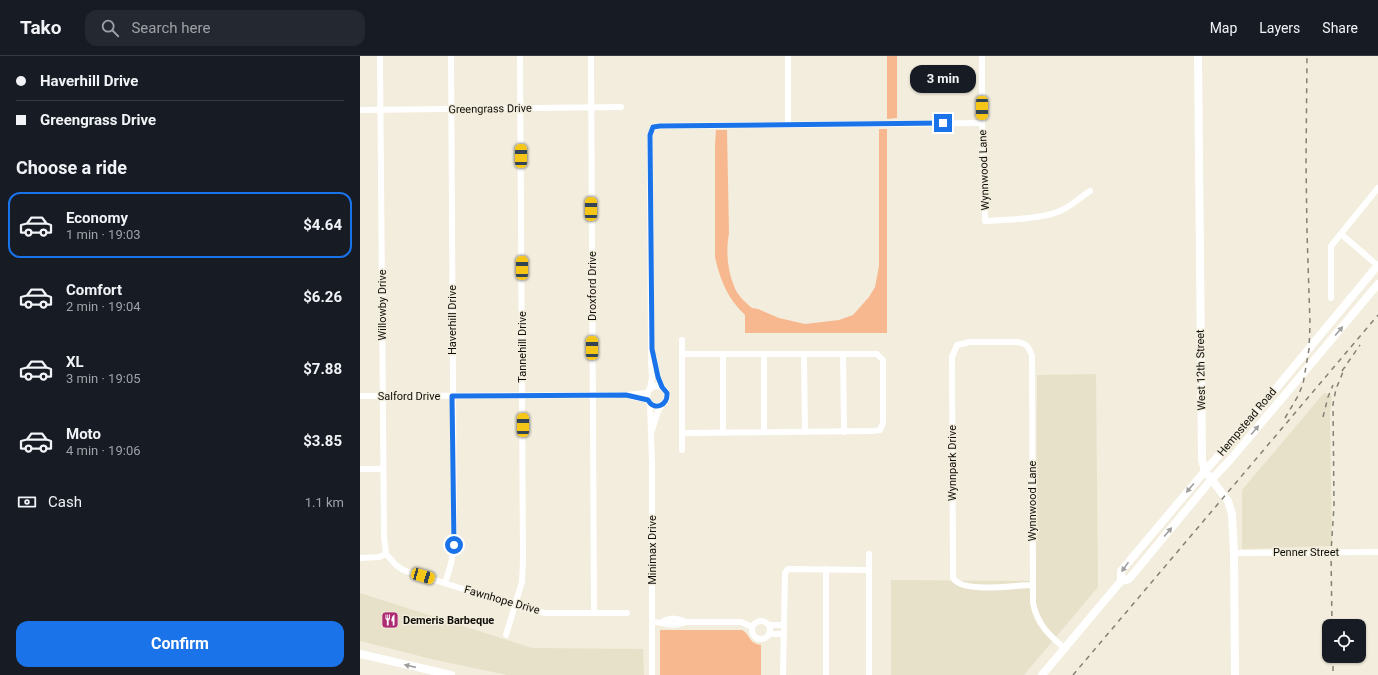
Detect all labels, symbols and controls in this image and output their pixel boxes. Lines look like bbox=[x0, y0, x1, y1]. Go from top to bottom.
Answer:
search box bbox=[85, 10, 365, 46]
text: Tako bbox=[20, 16, 61, 39]
icon: search bbox=[99, 17, 121, 39]
text: Search here bbox=[131, 19, 210, 37]
text: Map bbox=[1210, 20, 1237, 36]
text: Layers bbox=[1259, 20, 1300, 36]
text: Share bbox=[1322, 20, 1358, 36]
callout: 3 min bbox=[910, 65, 976, 93]
text: 3 min bbox=[927, 71, 959, 86]
text: Haverhill Drive bbox=[40, 72, 138, 90]
car bbox=[976, 96, 988, 120]
street label: Greengrass Drive bbox=[448, 102, 532, 116]
text: Greengrass Drive bbox=[40, 111, 156, 129]
route end bbox=[934, 114, 952, 132]
street label: Wynnwood Lane bbox=[976, 129, 992, 211]
car bbox=[515, 144, 527, 168]
text: Choose a ride bbox=[16, 157, 127, 178]
car bbox=[585, 197, 597, 221]
icon: car bbox=[18, 207, 54, 243]
text: Economy bbox=[66, 209, 128, 227]
text: $4.64 bbox=[303, 216, 342, 234]
text: 1 min · 19:03 bbox=[66, 227, 141, 242]
street label: Droxford Drive bbox=[586, 251, 599, 321]
car bbox=[516, 256, 528, 280]
street label: Willowby Drive bbox=[376, 269, 389, 341]
icon: car bbox=[18, 279, 54, 315]
text: Comfort bbox=[66, 281, 122, 299]
street label: Haverhill Drive bbox=[446, 285, 459, 355]
text: $6.26 bbox=[303, 288, 342, 306]
text: 2 min · 19:04 bbox=[66, 299, 141, 314]
street label: Tannehill Drive bbox=[516, 311, 529, 383]
one-way arrow bbox=[1334, 325, 1343, 336]
street label: West 12th Street bbox=[1194, 329, 1208, 411]
car bbox=[586, 336, 598, 360]
icon: car bbox=[18, 351, 54, 387]
text: XL bbox=[66, 353, 84, 371]
text: $7.88 bbox=[303, 360, 342, 378]
text: 3 min · 19:05 bbox=[66, 371, 141, 386]
street label: Hempstead Road bbox=[1215, 385, 1279, 459]
street label: Salford Drive bbox=[378, 390, 440, 403]
car bbox=[517, 413, 529, 437]
icon: car bbox=[18, 423, 54, 459]
text: Moto bbox=[66, 425, 101, 443]
street label: Wynnpark Drive bbox=[946, 425, 959, 501]
one-way arrow bbox=[1250, 425, 1259, 435]
text: $3.85 bbox=[303, 432, 342, 450]
text: 4 min · 19:06 bbox=[66, 443, 141, 458]
street label: Wynnwood Lane bbox=[1026, 461, 1039, 541]
one-way arrow bbox=[1186, 482, 1195, 493]
icon: cash bbox=[16, 491, 38, 513]
text: Cash bbox=[48, 493, 82, 511]
text: 1.1 km bbox=[305, 495, 344, 510]
street label: Minimax Drive bbox=[646, 515, 659, 585]
one-way arrow bbox=[1163, 526, 1172, 537]
route start bbox=[445, 536, 463, 554]
street label: Penner Street bbox=[1273, 546, 1339, 559]
one-way arrow bbox=[1121, 562, 1129, 573]
car bbox=[410, 567, 436, 585]
street label: Fawnhope Drive bbox=[463, 583, 541, 617]
restaurant icon: Demeris Barbeque bbox=[380, 610, 400, 630]
place label: Demeris Barbeque bbox=[403, 614, 494, 627]
map controls bbox=[1322, 619, 1366, 663]
button: locate bbox=[1322, 619, 1366, 663]
button: Confirm bbox=[16, 621, 344, 667]
one-way arrow bbox=[404, 662, 417, 668]

